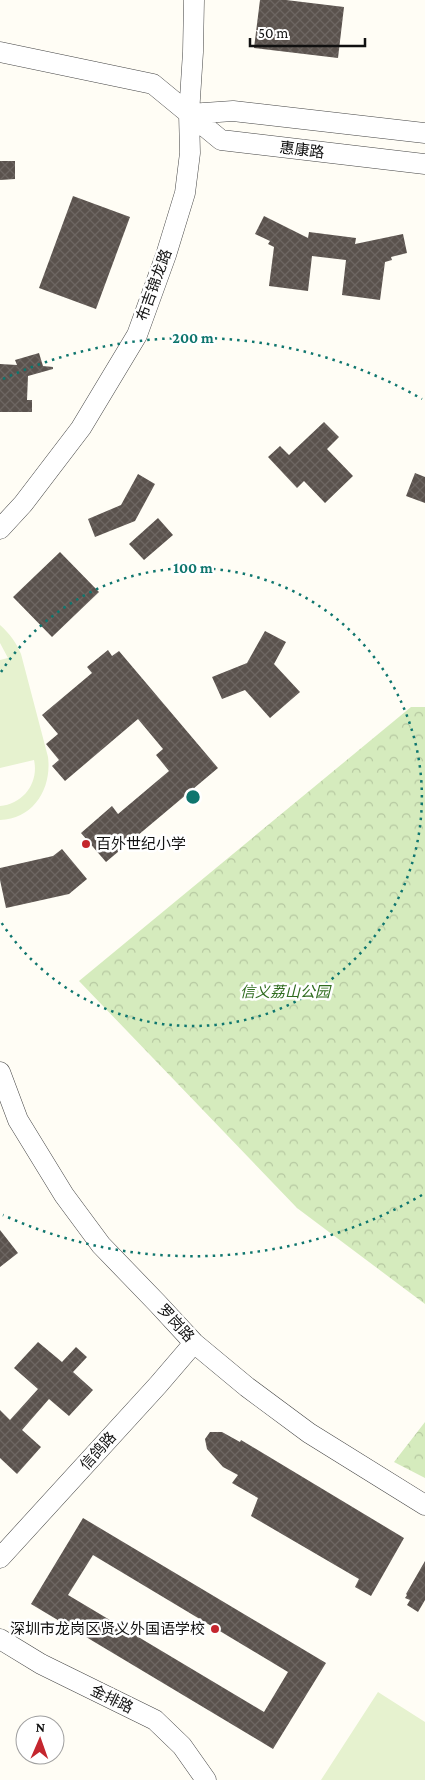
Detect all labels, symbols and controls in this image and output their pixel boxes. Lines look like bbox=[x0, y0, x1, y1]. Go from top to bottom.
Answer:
scale bar bbox=[250, 15, 365, 47]
text: 50 m bbox=[258, 25, 288, 41]
street label: 惠康路 bbox=[279, 139, 325, 161]
street label: 布吉锦龙路 bbox=[133, 247, 174, 323]
text: 200 m bbox=[172, 330, 214, 346]
text: 100 m bbox=[173, 560, 213, 576]
centre of rings bbox=[184, 788, 202, 806]
place label: 百外世纪小学 bbox=[96, 836, 186, 852]
marker: 百外世纪小学 bbox=[80, 838, 92, 850]
park label: 信义荔山公园 bbox=[240, 984, 332, 1000]
street label: 罗岗路 bbox=[155, 1301, 197, 1345]
street label: 信鸽路 bbox=[77, 1429, 119, 1473]
place label: 深圳市龙岗区贤义外国语学校 bbox=[10, 1620, 205, 1637]
marker: 深圳市龙岗区贤义外国语学校 bbox=[209, 1623, 221, 1635]
street label: 金排路 bbox=[88, 1682, 136, 1716]
north arrow bbox=[15, 1715, 65, 1765]
text: N bbox=[35, 1719, 46, 1735]

